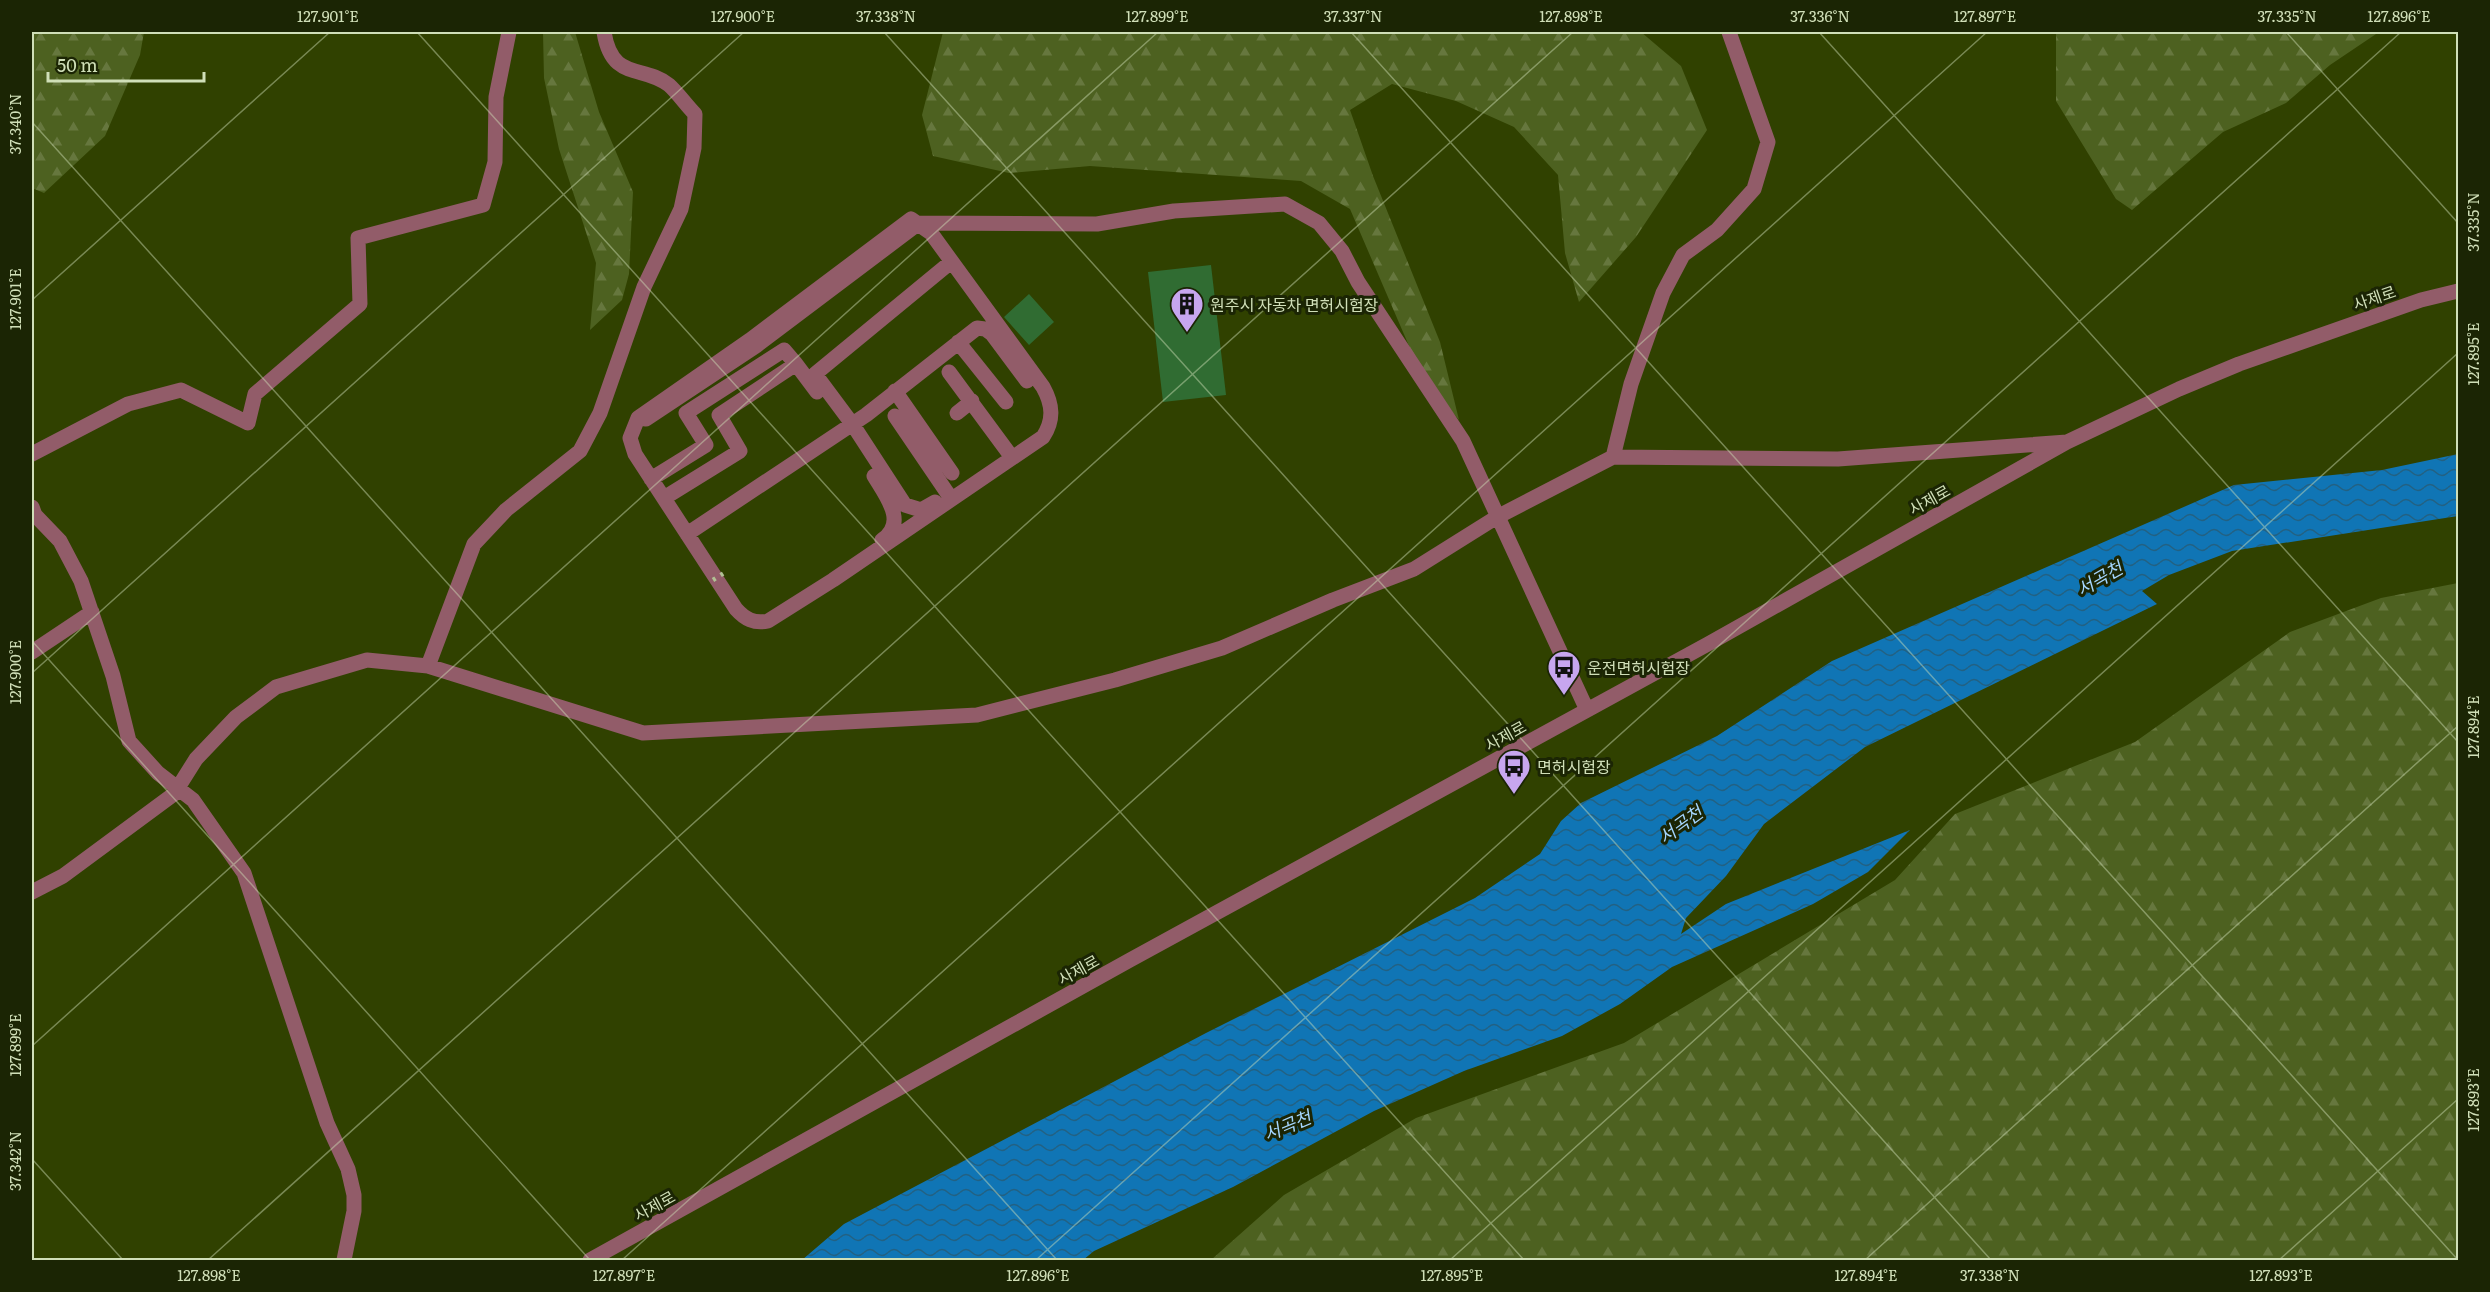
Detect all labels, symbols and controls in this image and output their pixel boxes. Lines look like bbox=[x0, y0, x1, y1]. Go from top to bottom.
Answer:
text: 127.901°E bbox=[297, 4, 359, 27]
text: 127.900°E bbox=[711, 4, 775, 27]
text: 37.338°N bbox=[856, 4, 916, 27]
text: 127.899°E bbox=[1125, 4, 1189, 27]
text: 37.337°N bbox=[1323, 4, 1383, 27]
text: 127.898°E bbox=[1539, 4, 1603, 27]
text: 37.336°N bbox=[1790, 4, 1850, 27]
text: 127.897°E bbox=[1954, 4, 2016, 27]
text: 37.335°N bbox=[2257, 4, 2317, 27]
text: 127.896°E bbox=[2367, 4, 2431, 27]
scale bar bbox=[48, 45, 204, 83]
text: 50 m bbox=[57, 51, 98, 78]
text: 37.340°N bbox=[3, 93, 26, 155]
text: 37.335°N bbox=[2461, 192, 2484, 252]
text: 127.901°E bbox=[3, 268, 26, 330]
street label: 사제로 bbox=[2349, 278, 2399, 316]
building icon: 원주시 자동차 면허시험장 bbox=[1169, 286, 1205, 333]
place label: 원주시 자동차 면허시험장 bbox=[1210, 292, 1379, 316]
text: 127.895°E bbox=[2461, 323, 2484, 385]
street label: 사제로 bbox=[1904, 478, 1954, 520]
water label: 서곡천 bbox=[2071, 553, 2129, 602]
text: 127.900°E bbox=[3, 640, 26, 704]
bus stop icon: 운전면허시험장 bbox=[1546, 649, 1582, 696]
place label: 운전면허시험장 bbox=[1587, 655, 1690, 679]
text: 127.894°E bbox=[2461, 695, 2484, 759]
street label: 사제로 bbox=[1480, 714, 1530, 756]
bus stop icon: 면허시험장 bbox=[1496, 748, 1532, 795]
place label: 면허시험장 bbox=[1537, 754, 1611, 778]
water label: 서곡천 bbox=[1652, 797, 1710, 850]
street label: 사제로 bbox=[1053, 948, 1103, 990]
text: 127.899°E bbox=[3, 1013, 26, 1077]
text: 127.893°E bbox=[2461, 1068, 2484, 1132]
water label: 서곡천 bbox=[1259, 1102, 1317, 1147]
text: 37.342°N bbox=[3, 1131, 26, 1191]
street label: 사제로 bbox=[629, 1184, 679, 1226]
text: 127.898°E bbox=[177, 1263, 241, 1286]
text: 127.897°E bbox=[593, 1263, 655, 1286]
text: 127.896°E bbox=[1006, 1263, 1070, 1286]
text: 127.895°E bbox=[1421, 1263, 1483, 1286]
text: 127.894°E bbox=[1834, 1263, 1898, 1286]
text: 37.338°N bbox=[1960, 1263, 2020, 1286]
text: 127.893°E bbox=[2249, 1263, 2313, 1286]

